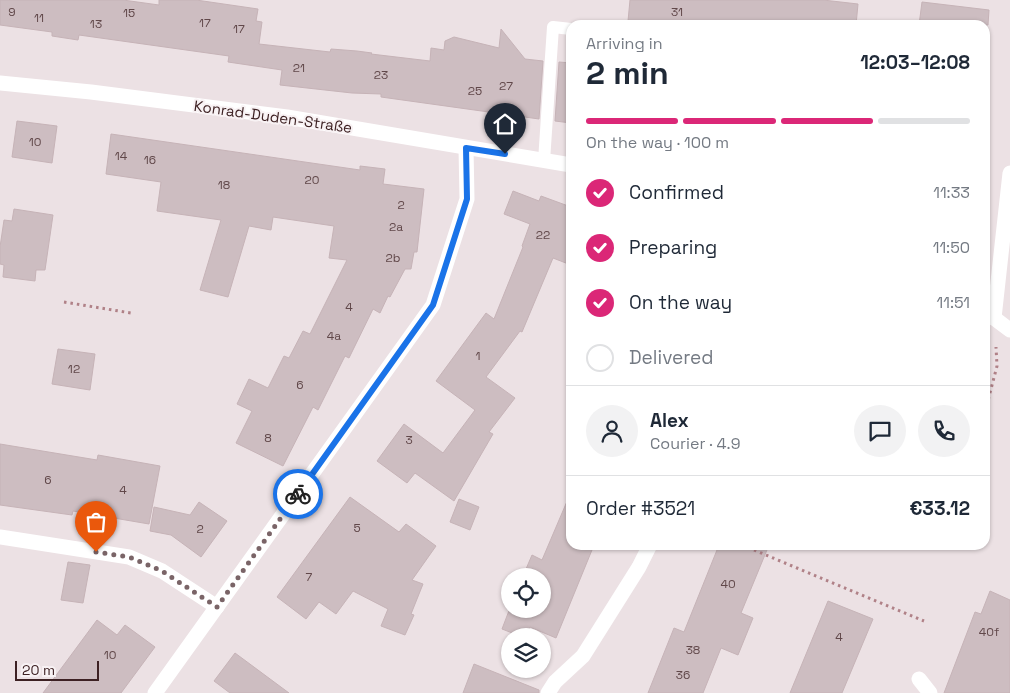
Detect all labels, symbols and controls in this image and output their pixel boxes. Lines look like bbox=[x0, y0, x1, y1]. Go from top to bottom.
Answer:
house number: 9 bbox=[8, 4, 16, 20]
house number: 31 bbox=[671, 4, 683, 20]
house number: 15 bbox=[123, 5, 135, 21]
house number: 11 bbox=[34, 10, 44, 26]
house number: 17 bbox=[199, 15, 211, 31]
house number: 13 bbox=[90, 16, 102, 32]
house number: 17 bbox=[233, 21, 245, 37]
text: Arriving in bbox=[586, 33, 663, 54]
text: 12:03–12:08 bbox=[860, 50, 970, 75]
text: 2 min bbox=[586, 53, 669, 93]
house number: 21 bbox=[293, 60, 305, 76]
house number: 23 bbox=[374, 67, 388, 83]
house number: 27 bbox=[499, 78, 513, 94]
house number: 25 bbox=[468, 83, 482, 99]
street label: Konrad-Duden-Straße bbox=[193, 96, 354, 137]
pin bbox=[484, 103, 526, 154]
icon: home bbox=[491, 110, 519, 138]
text: On the way · 100 m bbox=[586, 132, 729, 153]
house number: 10 bbox=[29, 134, 41, 150]
house number: 14 bbox=[115, 148, 128, 164]
house number: 16 bbox=[144, 152, 156, 168]
house number: 20 bbox=[305, 172, 319, 188]
house number: 18 bbox=[218, 177, 230, 193]
icon: check bbox=[586, 179, 614, 207]
text: Confirmed bbox=[629, 180, 724, 205]
text: 11:33 bbox=[933, 182, 970, 203]
house number: 2 bbox=[397, 197, 405, 213]
house number: 2a bbox=[389, 219, 403, 235]
house number: 22 bbox=[536, 227, 550, 243]
icon: check bbox=[586, 234, 614, 262]
text: Preparing bbox=[629, 235, 717, 260]
text: 11:50 bbox=[933, 237, 970, 258]
house number: 2b bbox=[386, 250, 401, 266]
icon: check bbox=[586, 289, 614, 317]
text: On the way bbox=[629, 290, 732, 315]
text: 11:51 bbox=[937, 292, 970, 313]
house number: 4 bbox=[345, 299, 353, 315]
house number: 4a bbox=[327, 328, 341, 344]
text: Delivered bbox=[629, 345, 714, 370]
house number: 1 bbox=[475, 348, 481, 364]
house number: 12 bbox=[68, 361, 80, 377]
house number: 6 bbox=[296, 377, 304, 393]
button: person bbox=[586, 405, 638, 457]
button: chat bbox=[854, 405, 906, 457]
button: phone bbox=[918, 405, 970, 457]
text: Alex bbox=[650, 408, 689, 433]
house number: 8 bbox=[264, 430, 272, 446]
house number: 3 bbox=[405, 432, 413, 448]
text: Courier · 4.9 bbox=[650, 433, 740, 454]
courier bbox=[273, 469, 323, 519]
house number: 6 bbox=[44, 472, 52, 488]
icon: bike bbox=[284, 480, 312, 508]
house number: 4 bbox=[119, 482, 127, 498]
text: Order #3521 bbox=[586, 496, 695, 521]
text: €33.12 bbox=[909, 496, 970, 521]
pin bbox=[75, 501, 117, 552]
icon: bag bbox=[82, 508, 110, 536]
house number: 5 bbox=[353, 520, 361, 536]
house number: 2 bbox=[196, 521, 204, 537]
map controls bbox=[501, 568, 551, 678]
button: locate bbox=[501, 568, 551, 618]
house number: 7 bbox=[306, 569, 313, 585]
house number: 40 bbox=[720, 576, 736, 592]
house number: 40f bbox=[979, 624, 999, 640]
button: layers bbox=[501, 628, 551, 678]
house number: 4 bbox=[835, 629, 843, 645]
house number: 38 bbox=[686, 642, 700, 658]
house number: 10 bbox=[104, 647, 116, 663]
scale bar bbox=[15, 658, 99, 681]
text: 20 m bbox=[22, 661, 55, 679]
house number: 36 bbox=[676, 667, 690, 683]

